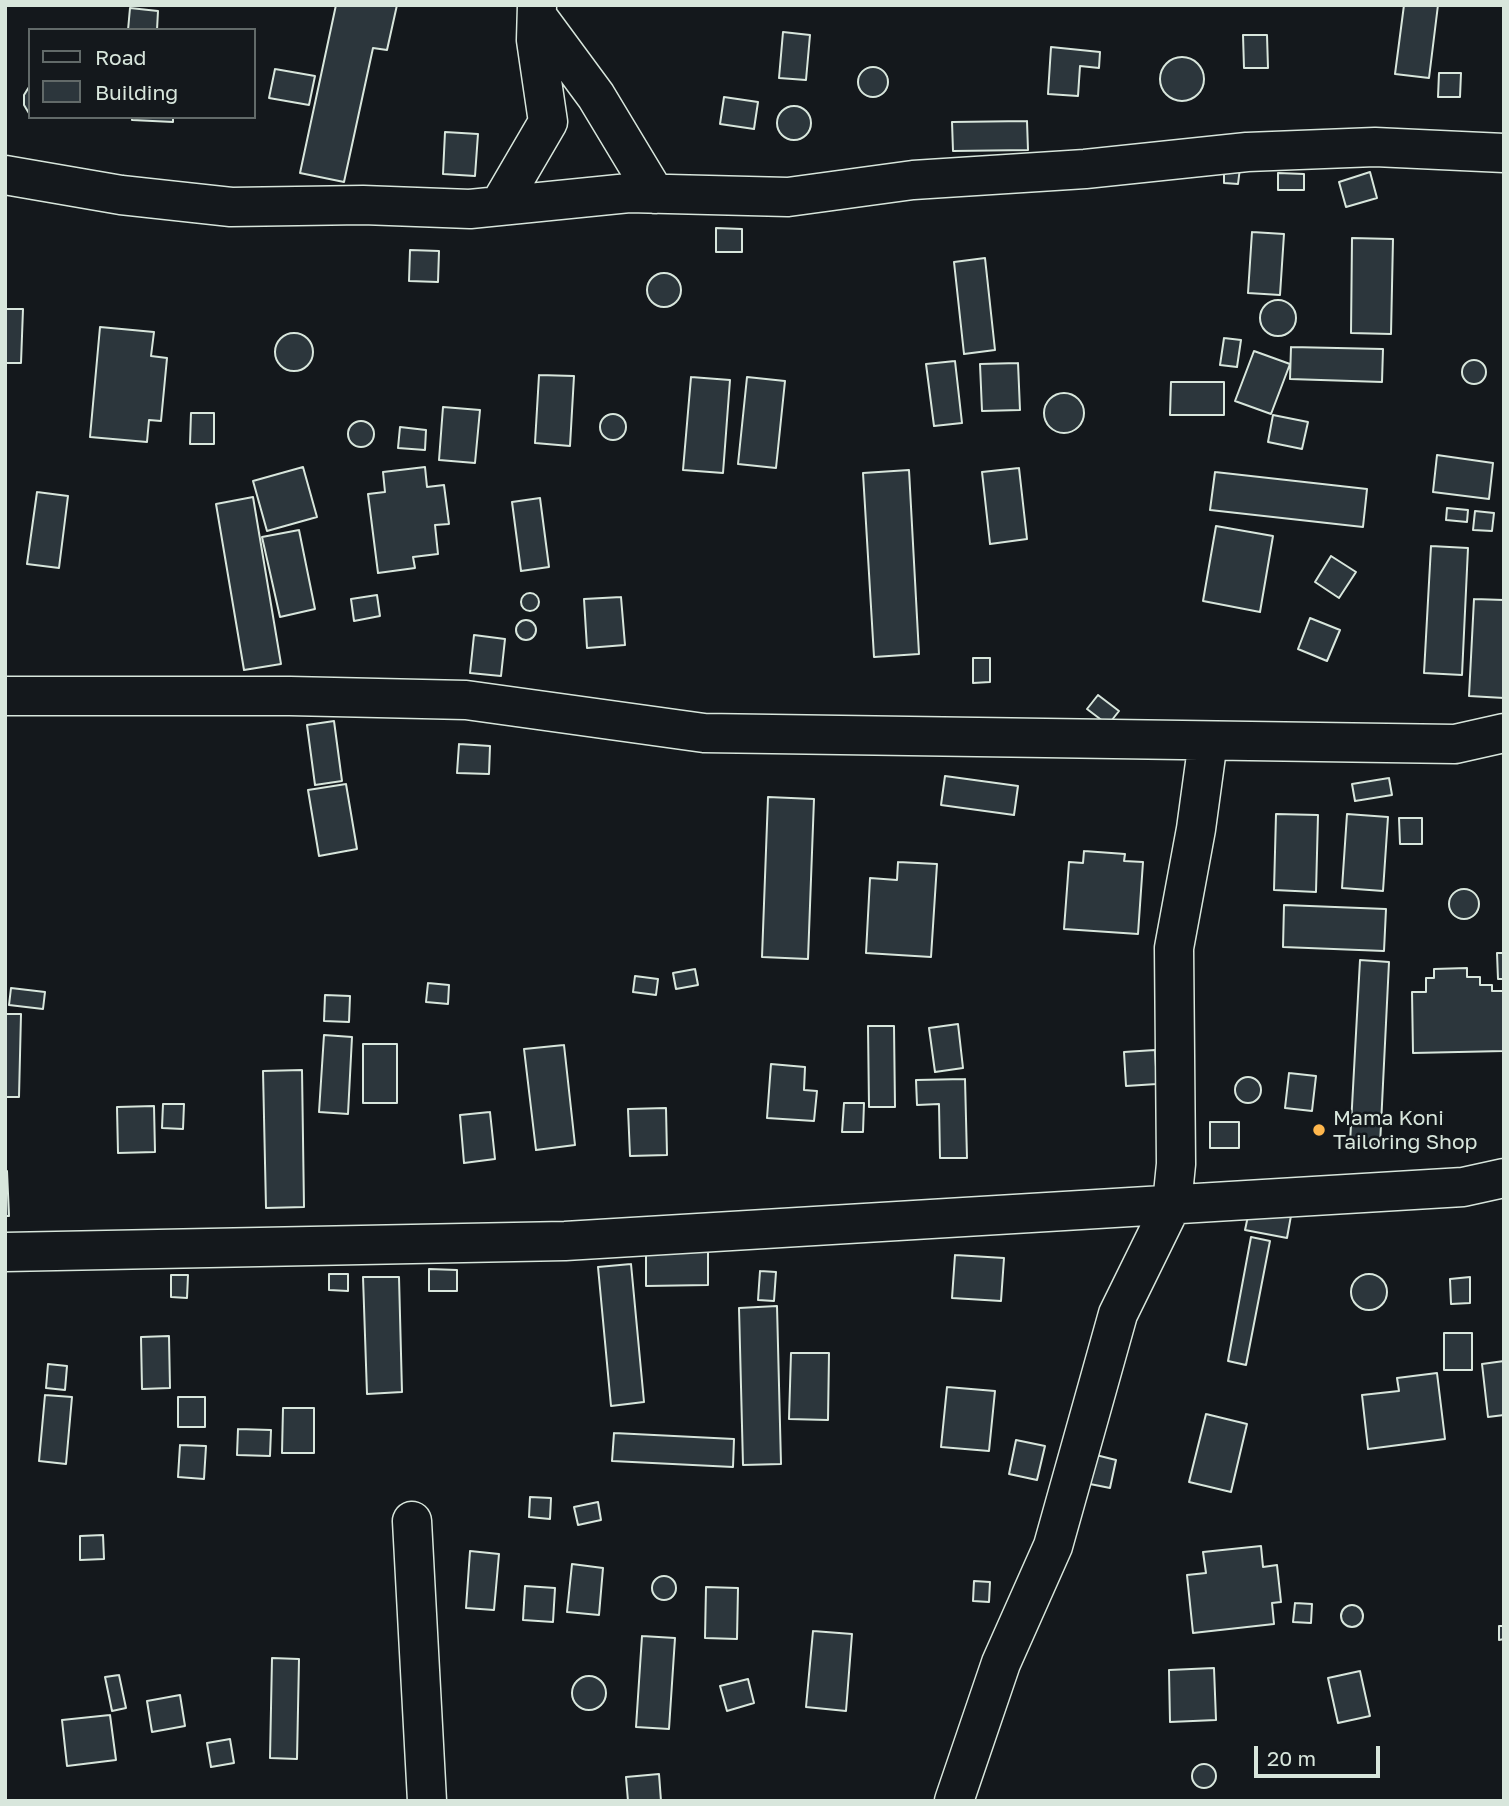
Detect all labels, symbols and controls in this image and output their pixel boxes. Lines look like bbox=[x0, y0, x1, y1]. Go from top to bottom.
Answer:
legend bbox=[28, 28, 256, 119]
text: Road bbox=[95, 44, 146, 70]
text: Building bbox=[95, 79, 178, 105]
place label: Mama Koni Tailoring Shop bbox=[1333, 1105, 1478, 1155]
marker: Mama Koni Tailoring Shop bbox=[1311, 1122, 1327, 1138]
scale bar bbox=[1257, 1732, 1383, 1776]
text: 20 m bbox=[1267, 1745, 1316, 1771]

